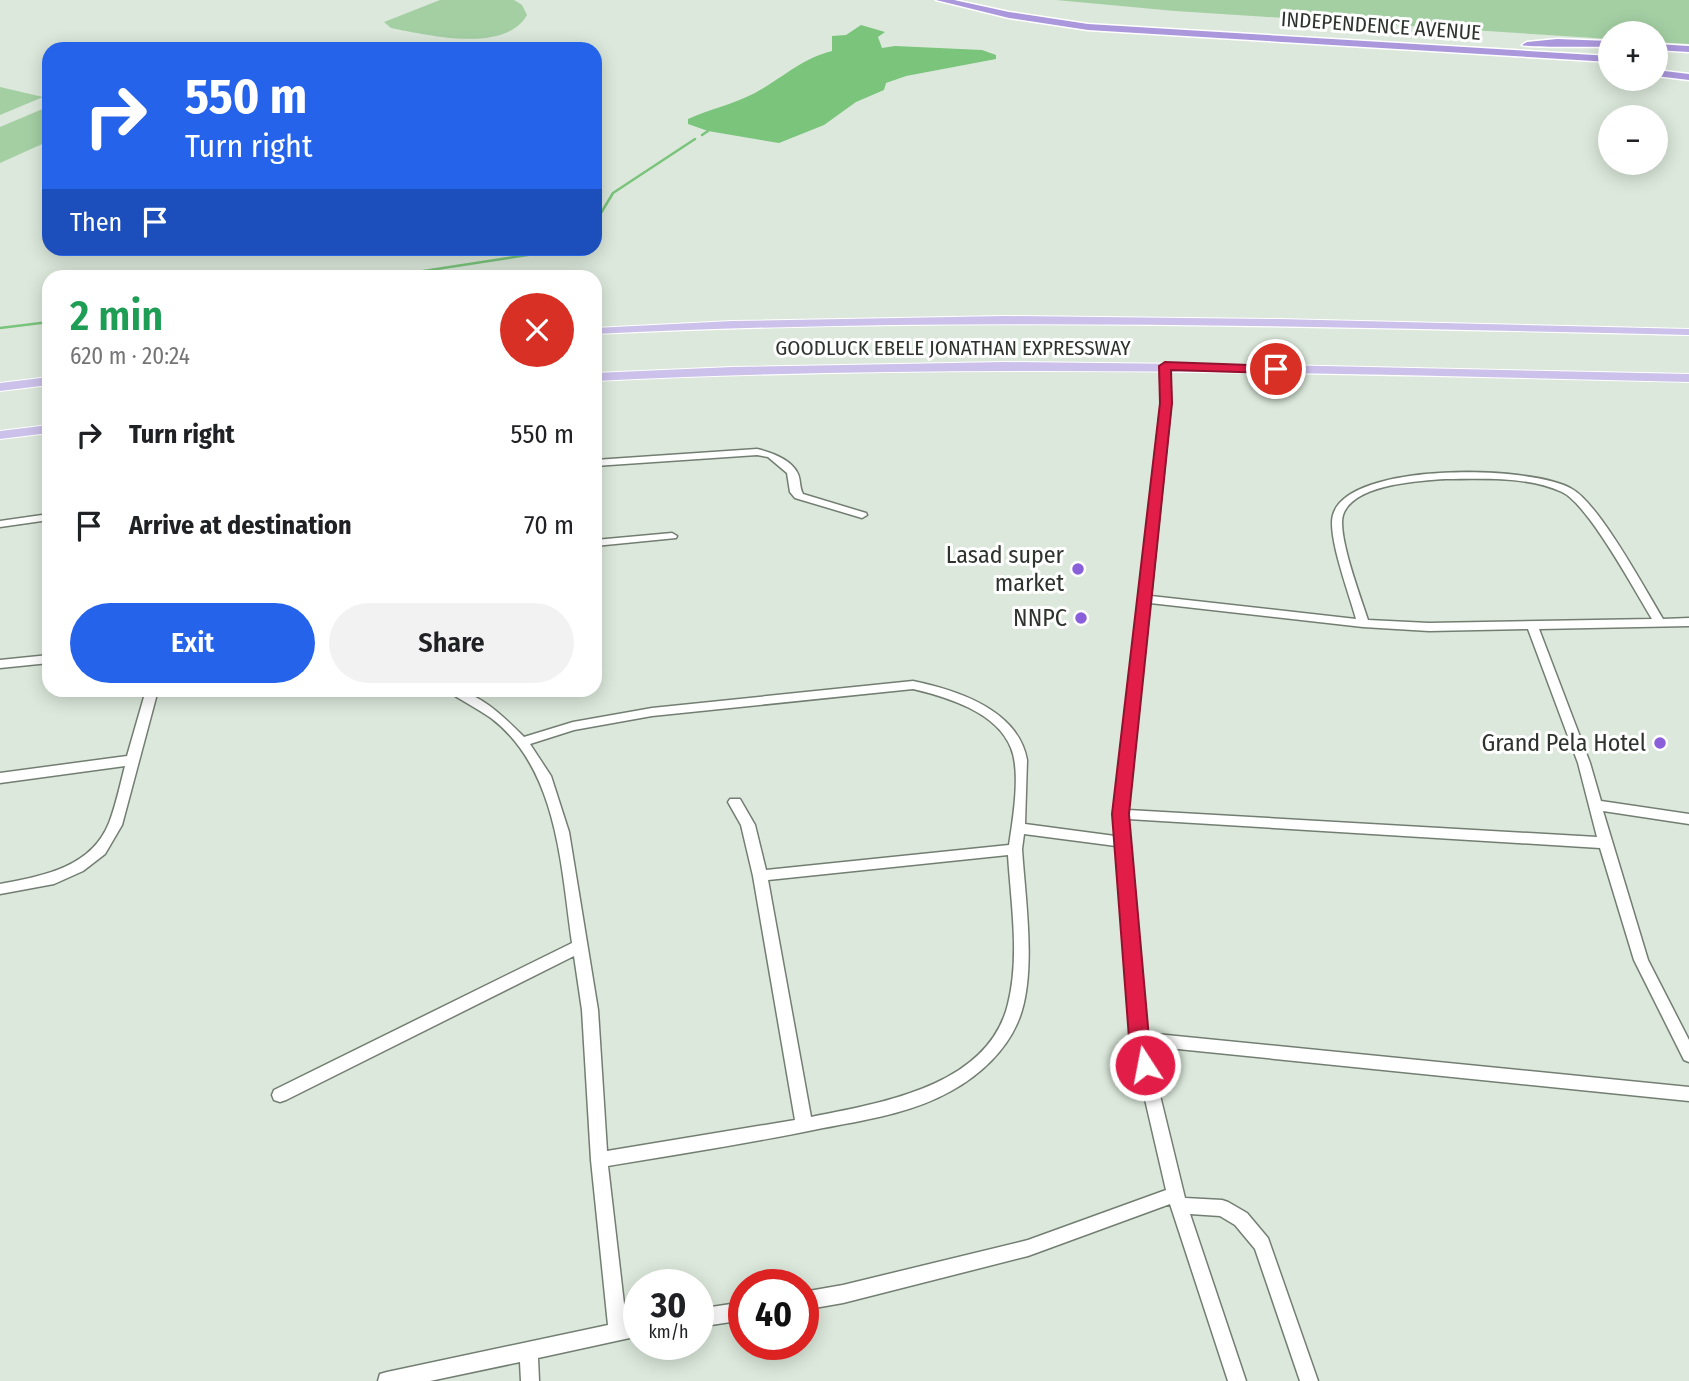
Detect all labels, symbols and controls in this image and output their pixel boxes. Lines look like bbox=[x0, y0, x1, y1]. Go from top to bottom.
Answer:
street label: INDEPENDENCE AVENUE bbox=[1280, 6, 1482, 46]
map controls bbox=[1598, 21, 1668, 175]
button: + bbox=[1598, 21, 1668, 91]
text: 550 m bbox=[185, 67, 307, 126]
icon: right bbox=[70, 70, 161, 161]
button: − bbox=[1598, 105, 1668, 175]
text: Turn right bbox=[185, 127, 312, 165]
icon: arrive bbox=[136, 203, 174, 241]
text: Then bbox=[70, 207, 122, 238]
text: 2 min bbox=[70, 291, 163, 341]
button: close bbox=[500, 293, 574, 367]
street label: GOODLUCK EBELE JONATHAN EXPRESSWAY bbox=[775, 335, 1131, 361]
pin bbox=[1246, 339, 1306, 399]
text: 620 m · 20:24 bbox=[70, 342, 190, 370]
icon: arrive bbox=[1257, 350, 1295, 388]
icon: right bbox=[70, 416, 108, 454]
text: Turn right bbox=[129, 419, 235, 450]
text: 550 m bbox=[511, 419, 574, 450]
icon: arrive bbox=[70, 507, 108, 545]
text: Arrive at destination bbox=[129, 510, 352, 541]
text: 70 m bbox=[524, 510, 574, 541]
place label: Lasad super market bbox=[946, 541, 1065, 597]
marker: Lasad super market bbox=[1070, 561, 1086, 577]
button: Exit bbox=[70, 603, 315, 683]
button: Share bbox=[329, 603, 574, 683]
place label: NNPC bbox=[1013, 604, 1067, 632]
marker: NNPC bbox=[1073, 610, 1089, 626]
place label: Grand Pela Hotel bbox=[1482, 729, 1646, 757]
marker: Grand Pela Hotel bbox=[1652, 735, 1668, 751]
position arrow bbox=[1108, 1028, 1182, 1102]
speed limit sign: 40 bbox=[728, 1269, 819, 1360]
text: 30 bbox=[651, 1284, 686, 1326]
text: km/h bbox=[648, 1321, 689, 1343]

